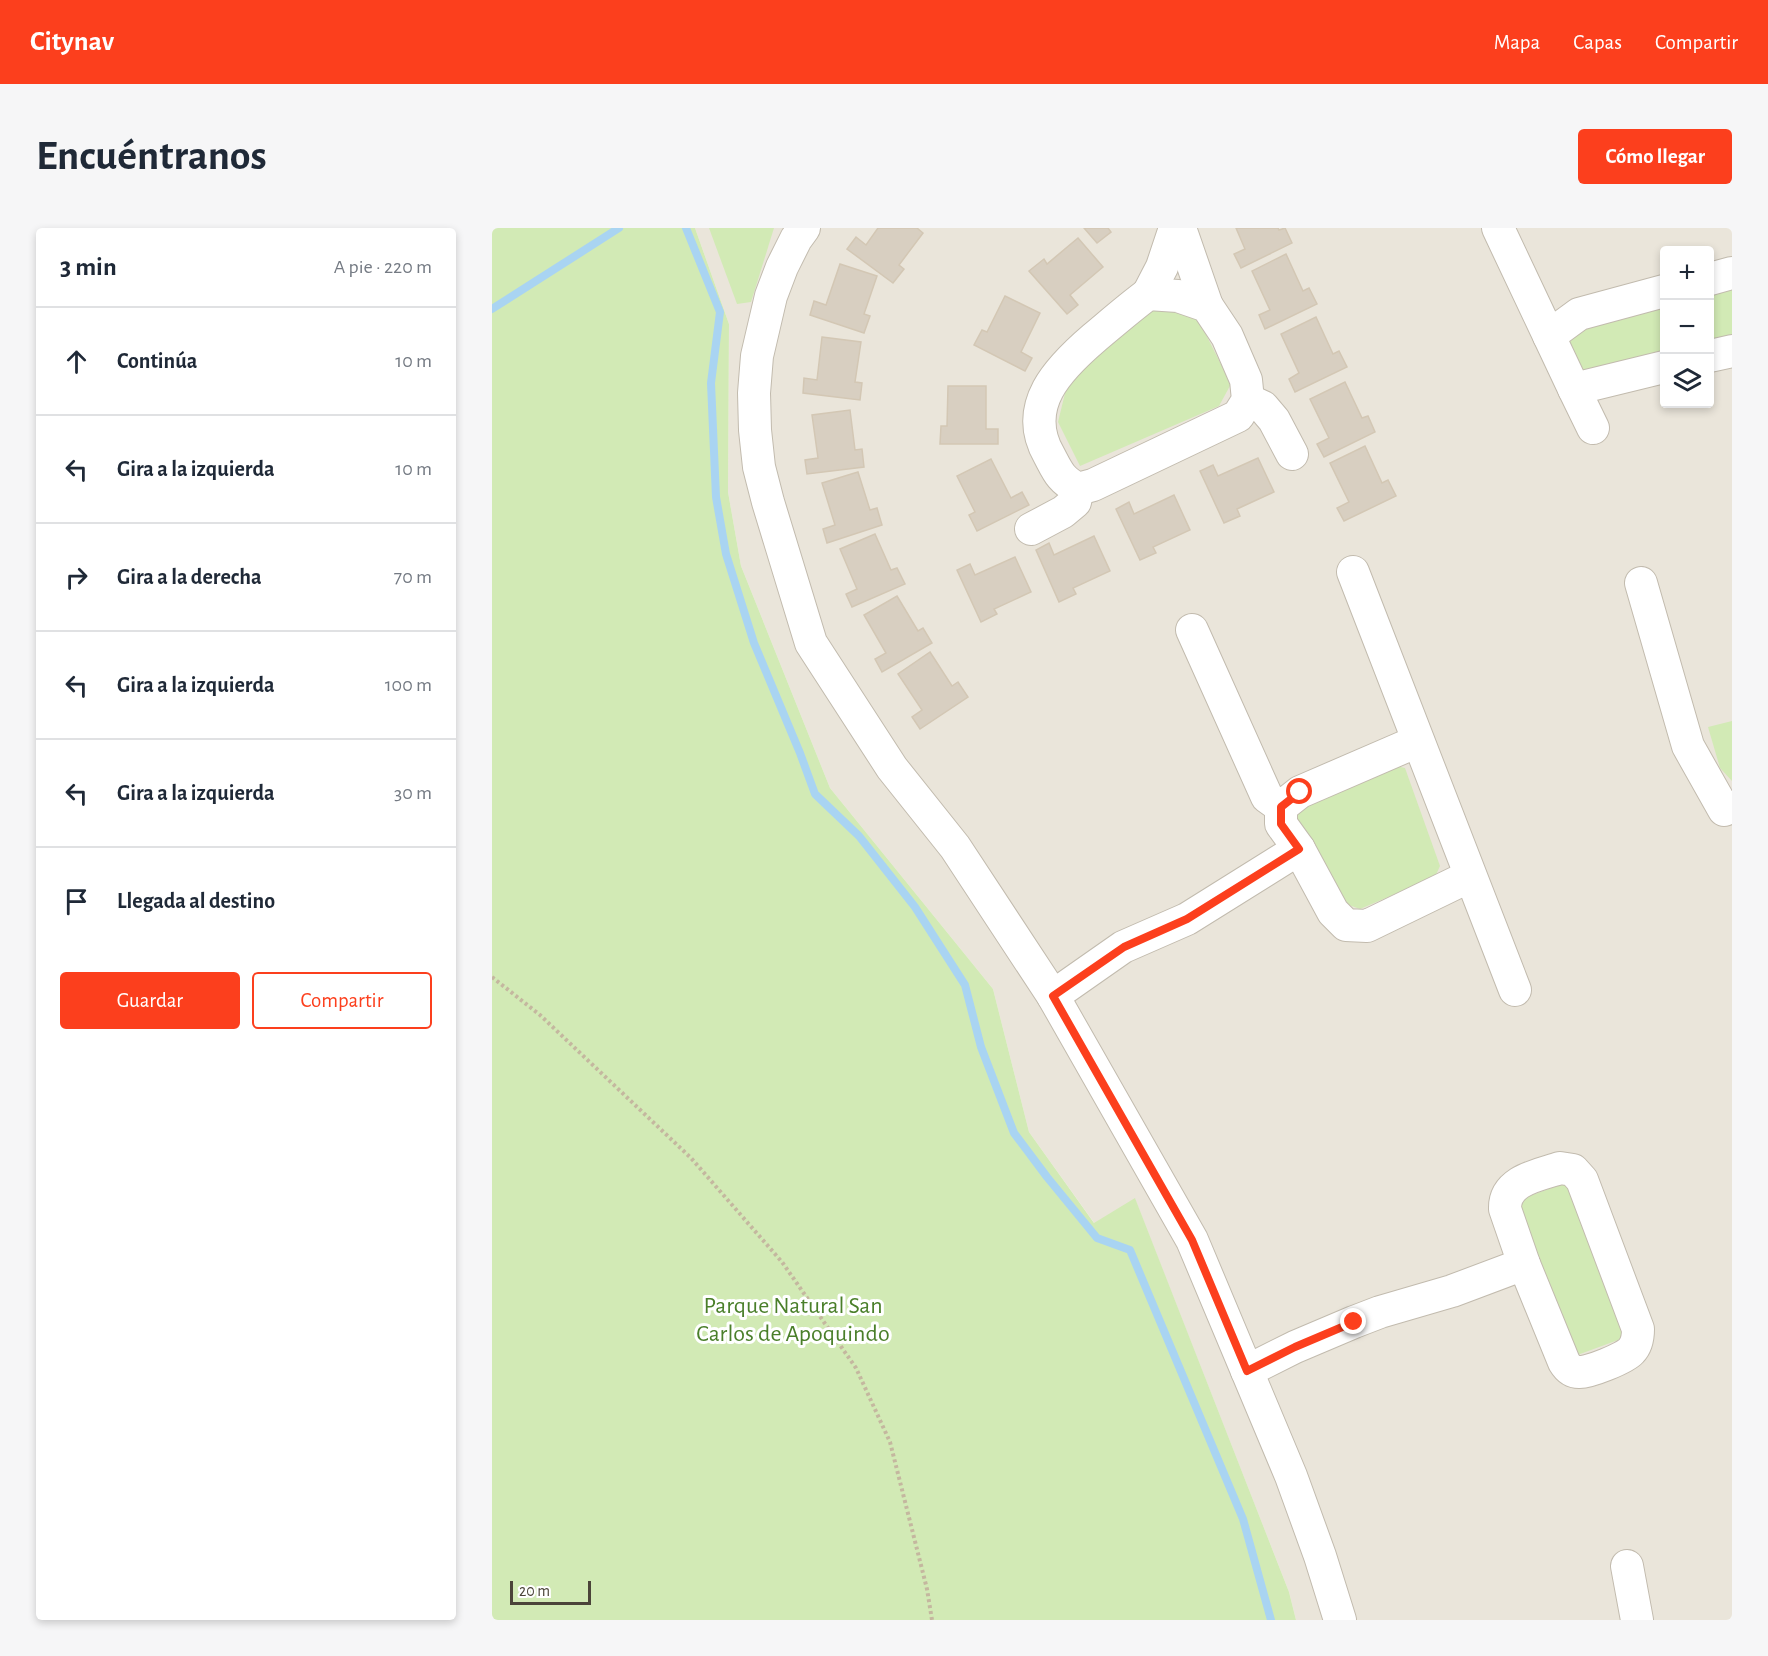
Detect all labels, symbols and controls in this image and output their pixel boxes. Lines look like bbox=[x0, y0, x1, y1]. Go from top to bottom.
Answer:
text: Citynav bbox=[30, 28, 114, 56]
text: Mapa bbox=[1494, 32, 1540, 53]
text: Capas bbox=[1573, 32, 1622, 53]
text: Compartir bbox=[1655, 32, 1738, 53]
button: Cómo llegar bbox=[1578, 129, 1732, 184]
text: Encuéntranos bbox=[36, 135, 267, 177]
map controls bbox=[1660, 246, 1714, 408]
button: + bbox=[1660, 246, 1714, 300]
text: 3 min bbox=[60, 254, 117, 280]
text: A pie · 220 m bbox=[334, 257, 432, 277]
button: − bbox=[1660, 300, 1714, 354]
icon: ahead bbox=[60, 345, 93, 378]
text: Continúa bbox=[117, 350, 197, 372]
text: 10 m bbox=[395, 351, 432, 371]
button: layers bbox=[1660, 354, 1714, 408]
icon: left bbox=[60, 453, 93, 486]
text: Gira a la izquierda bbox=[117, 458, 275, 480]
text: 10 m bbox=[395, 459, 432, 479]
icon: right bbox=[60, 561, 93, 594]
text: Gira a la derecha bbox=[117, 566, 262, 588]
text: 70 m bbox=[394, 567, 432, 587]
icon: left bbox=[60, 669, 93, 702]
text: Gira a la izquierda bbox=[117, 674, 275, 696]
text: 100 m bbox=[385, 675, 432, 695]
icon: left bbox=[60, 777, 93, 810]
route start bbox=[1286, 778, 1312, 804]
text: Gira a la izquierda bbox=[117, 782, 275, 804]
text: 30 m bbox=[394, 783, 432, 803]
icon: arrive bbox=[60, 885, 93, 918]
text: Llegada al destino bbox=[117, 890, 275, 912]
button: Guardar bbox=[60, 972, 240, 1029]
button: Compartir bbox=[252, 972, 432, 1029]
park label: Parque Natural San Carlos de Apoquindo bbox=[696, 1294, 890, 1346]
route end bbox=[1340, 1308, 1366, 1334]
scale bar bbox=[510, 1578, 591, 1606]
text: 20 m bbox=[519, 1583, 550, 1599]

